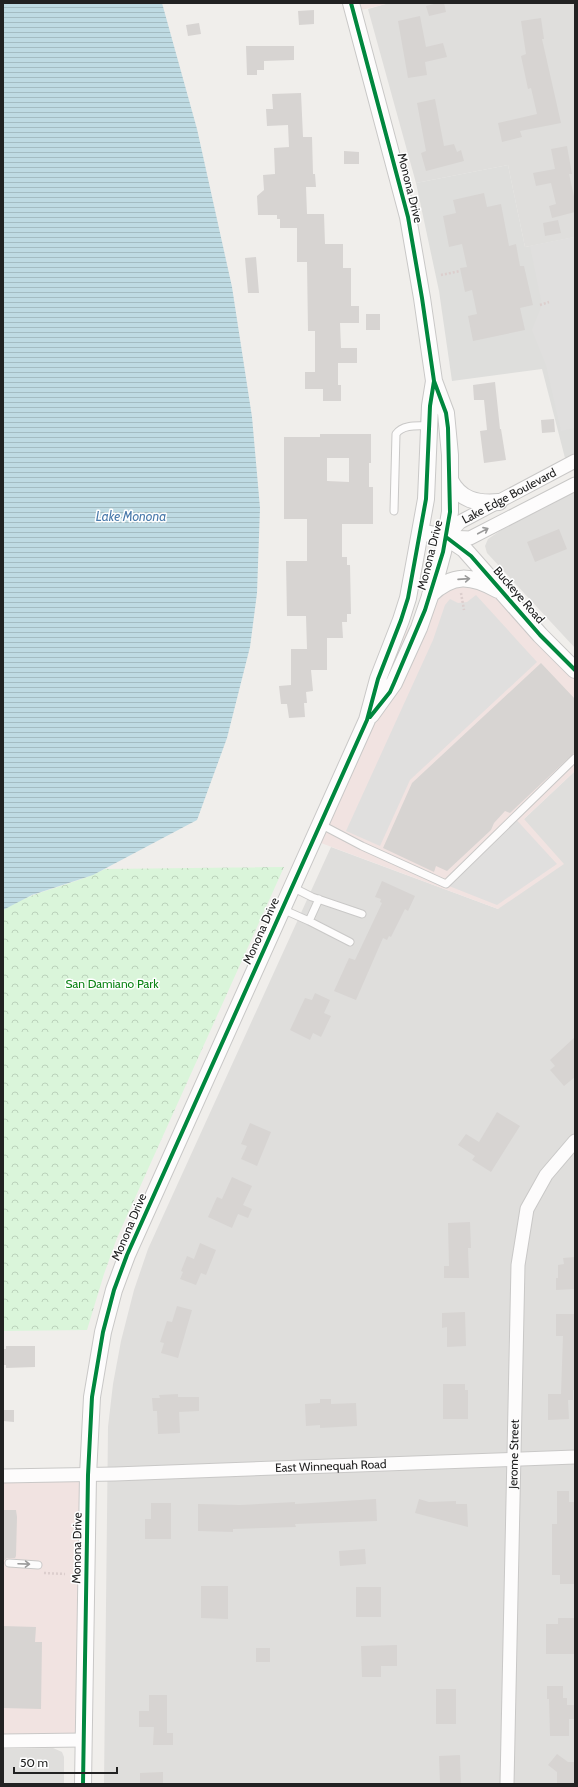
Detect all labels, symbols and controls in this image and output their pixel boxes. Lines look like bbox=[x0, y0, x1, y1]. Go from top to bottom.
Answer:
street label: Monona Drive bbox=[395, 151, 426, 224]
street label: Lake Edge Boulevard bbox=[459, 464, 559, 527]
water label: Lake Monona bbox=[96, 508, 166, 524]
street label: Monona Drive bbox=[414, 518, 445, 591]
one-way arrow bbox=[477, 527, 489, 534]
street label: Buckeye Road bbox=[490, 563, 548, 626]
one-way arrow bbox=[457, 575, 470, 582]
street label: Monona Drive bbox=[239, 895, 282, 967]
park label: San Damiano Park bbox=[65, 976, 159, 991]
street label: Monona Drive bbox=[108, 1191, 149, 1263]
street label: Jerome Street bbox=[505, 1419, 522, 1490]
street label: East Winnequah Road bbox=[275, 1456, 387, 1475]
street label: Monona Drive bbox=[68, 1512, 85, 1584]
one-way arrow bbox=[17, 1560, 30, 1568]
scale bar bbox=[14, 1749, 117, 1775]
text: 50 m bbox=[20, 1755, 48, 1770]

